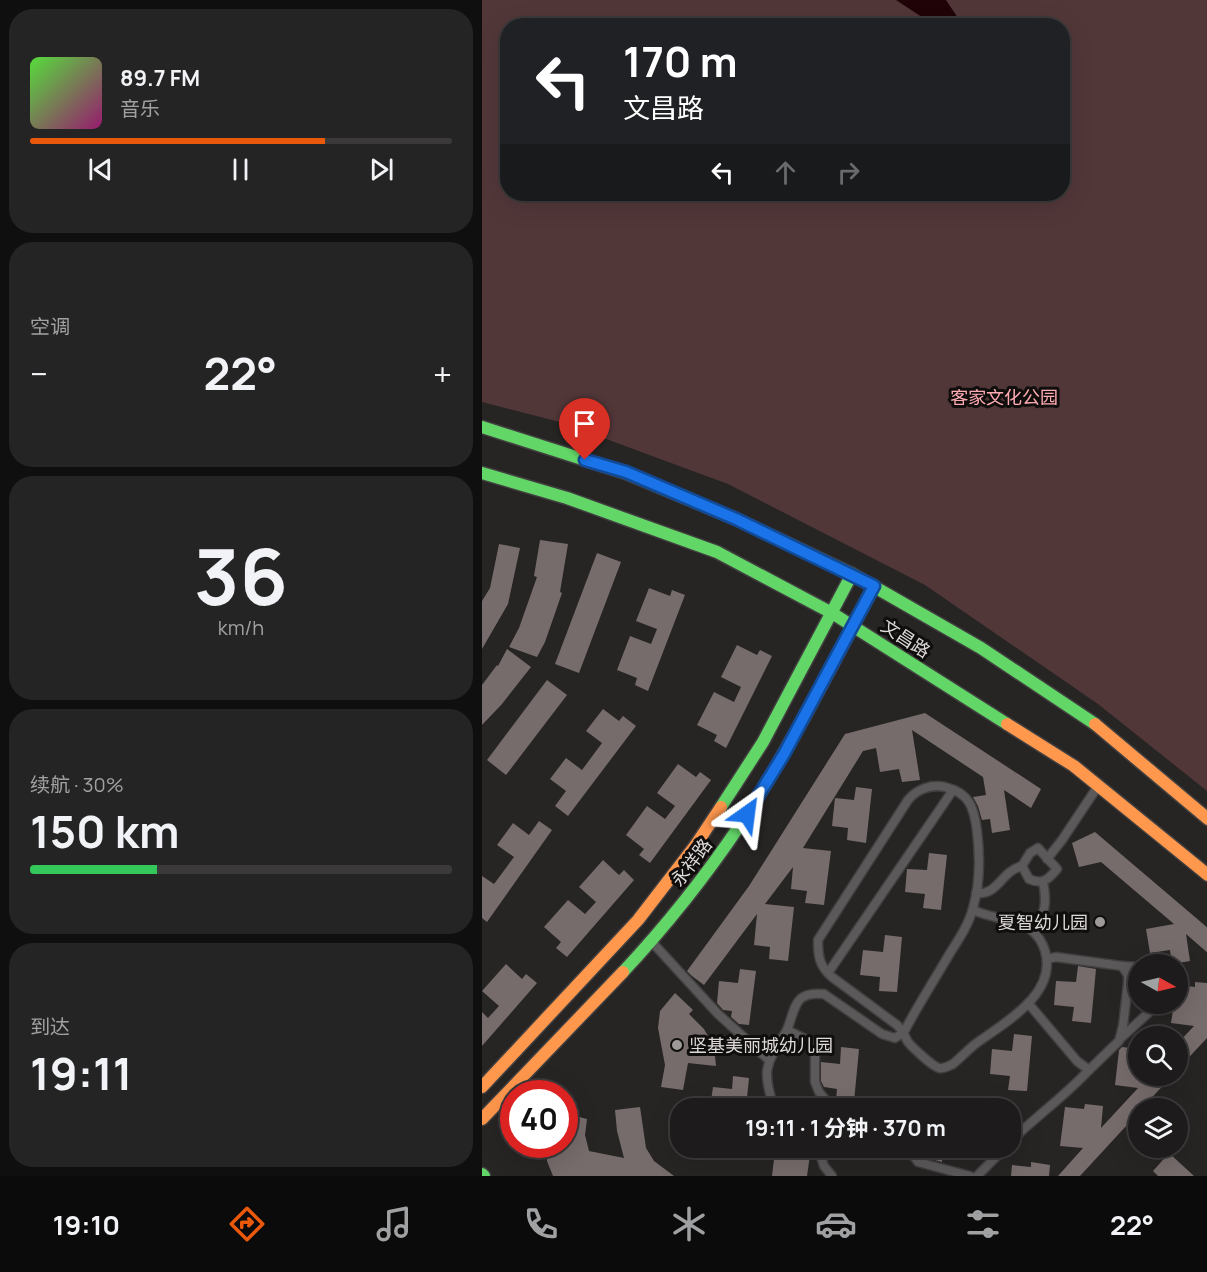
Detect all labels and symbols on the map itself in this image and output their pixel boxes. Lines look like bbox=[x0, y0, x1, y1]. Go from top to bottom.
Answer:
park label: 客家文化公园 bbox=[950, 385, 1058, 409]
pin bbox=[559, 398, 610, 460]
street label: 文昌路 bbox=[877, 613, 935, 663]
position arrow bbox=[715, 782, 779, 846]
street label: 永祥路 bbox=[665, 833, 717, 891]
place label: 夏智幼儿园 bbox=[998, 910, 1088, 934]
marker: 夏智幼儿园 bbox=[1093, 915, 1107, 929]
north arrow bbox=[1128, 954, 1188, 1014]
place label: 坚基美丽城幼儿园 bbox=[689, 1033, 833, 1057]
marker: 坚基美丽城幼儿园 bbox=[670, 1038, 684, 1052]
speed limit sign: 40 bbox=[500, 1080, 578, 1158]

